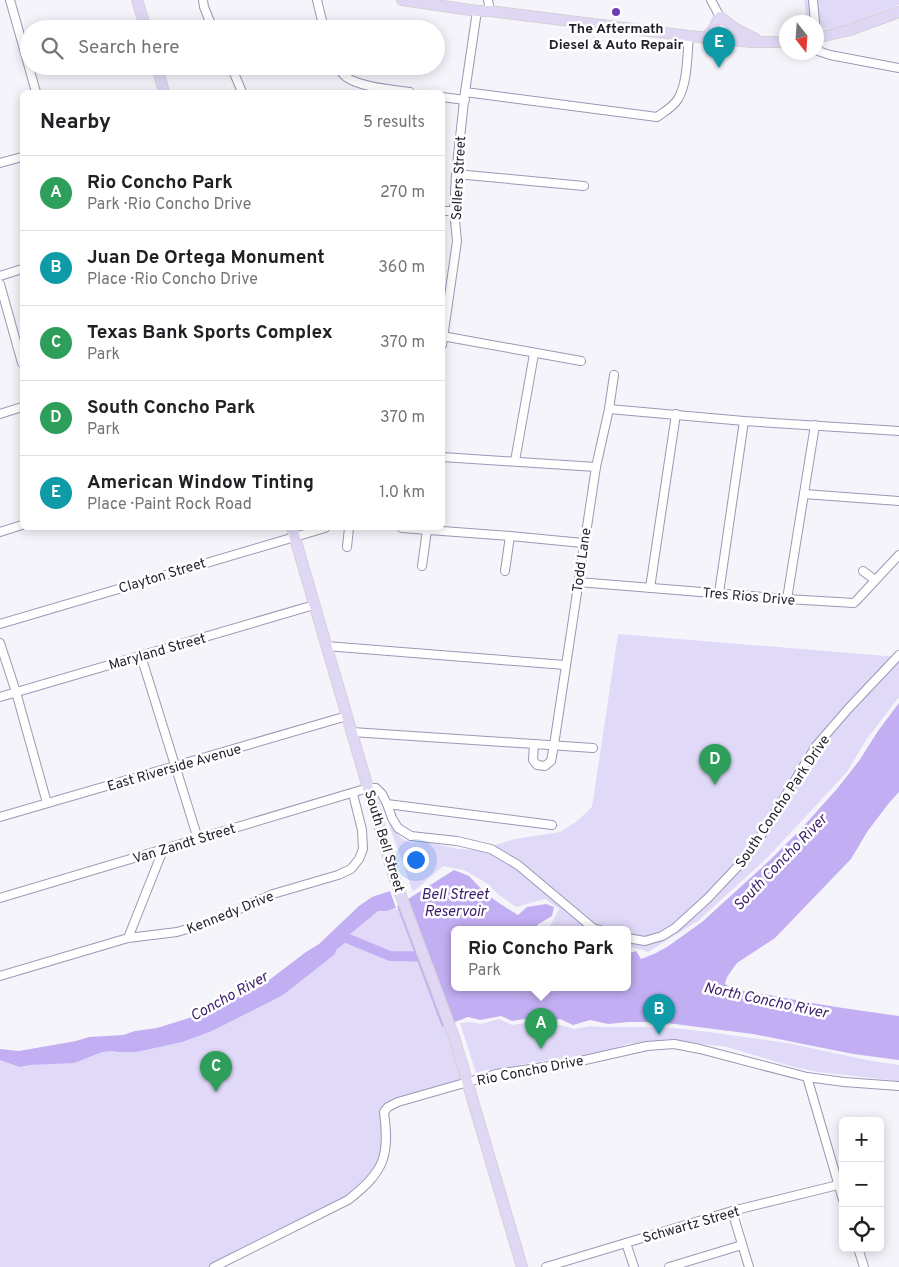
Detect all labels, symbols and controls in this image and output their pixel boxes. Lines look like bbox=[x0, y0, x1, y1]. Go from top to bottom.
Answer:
marker: The Aftermath Diesel & Auto Repair bbox=[610, 6, 622, 18]
north arrow bbox=[779, 15, 824, 60]
search box bbox=[20, 20, 445, 75]
place label: The Aftermath Diesel & Auto Repair bbox=[549, 21, 683, 54]
pin: E bbox=[703, 27, 735, 68]
icon: search bbox=[38, 34, 66, 62]
text: Search here bbox=[78, 36, 180, 60]
text: Nearby bbox=[40, 109, 111, 136]
text: 5 results bbox=[363, 113, 425, 133]
street label: Sellers Street bbox=[449, 135, 470, 221]
text: Rio Concho Park bbox=[87, 171, 233, 195]
text: A bbox=[50, 183, 62, 203]
text: 270 m bbox=[380, 183, 425, 203]
text: Park · Rio Concho Drive bbox=[87, 195, 251, 215]
text: Juan De Ortega Monument bbox=[87, 246, 325, 270]
text: B bbox=[50, 258, 62, 278]
text: 360 m bbox=[378, 258, 425, 278]
text: Place · Rio Concho Drive bbox=[87, 270, 258, 290]
text: Texas Bank Sports Complex bbox=[87, 321, 333, 345]
text: C bbox=[51, 333, 61, 353]
text: 370 m bbox=[380, 333, 425, 353]
text: Park bbox=[87, 345, 120, 365]
text: South Concho Park bbox=[87, 396, 255, 420]
text: D bbox=[50, 408, 62, 428]
text: 370 m bbox=[380, 408, 425, 428]
text: Park bbox=[87, 420, 120, 440]
text: American Window Tinting bbox=[87, 471, 314, 495]
text: E bbox=[51, 483, 61, 503]
text: 1.0 km bbox=[379, 483, 425, 503]
text: Place · Paint Rock Road bbox=[87, 495, 252, 515]
street label: Todd Lane bbox=[570, 527, 595, 594]
street label: Clayton Street bbox=[117, 555, 208, 598]
street label: Tres Rios Drive bbox=[702, 585, 796, 610]
street label: Maryland Street bbox=[107, 630, 208, 674]
street label: South Concho Park Drive bbox=[732, 732, 834, 871]
street label: East Riverside Avenue bbox=[105, 741, 243, 796]
pin: D bbox=[699, 744, 731, 785]
street label: South Bell Street bbox=[360, 788, 407, 895]
water label: South Concho River bbox=[730, 810, 833, 915]
street label: Van Zandt Street bbox=[131, 821, 238, 868]
your location bbox=[403, 847, 429, 873]
water label: Bell Street Reservoir bbox=[421, 886, 489, 922]
street label: Kennedy Drive bbox=[185, 888, 277, 939]
popup bbox=[451, 926, 631, 991]
text: Rio Concho Park bbox=[468, 937, 614, 961]
text: Park bbox=[468, 961, 501, 981]
water label: Concho River bbox=[188, 968, 273, 1026]
water label: North Concho River bbox=[702, 979, 831, 1024]
pin: B bbox=[643, 994, 675, 1035]
pin: A bbox=[525, 1008, 557, 1049]
pin: C bbox=[200, 1051, 232, 1092]
street label: Rio Concho Drive bbox=[476, 1053, 585, 1090]
map controls bbox=[839, 1117, 884, 1252]
button: + bbox=[839, 1117, 884, 1162]
button: − bbox=[839, 1162, 884, 1207]
street label: Schwartz Street bbox=[641, 1203, 742, 1247]
button: locate bbox=[839, 1207, 884, 1252]

